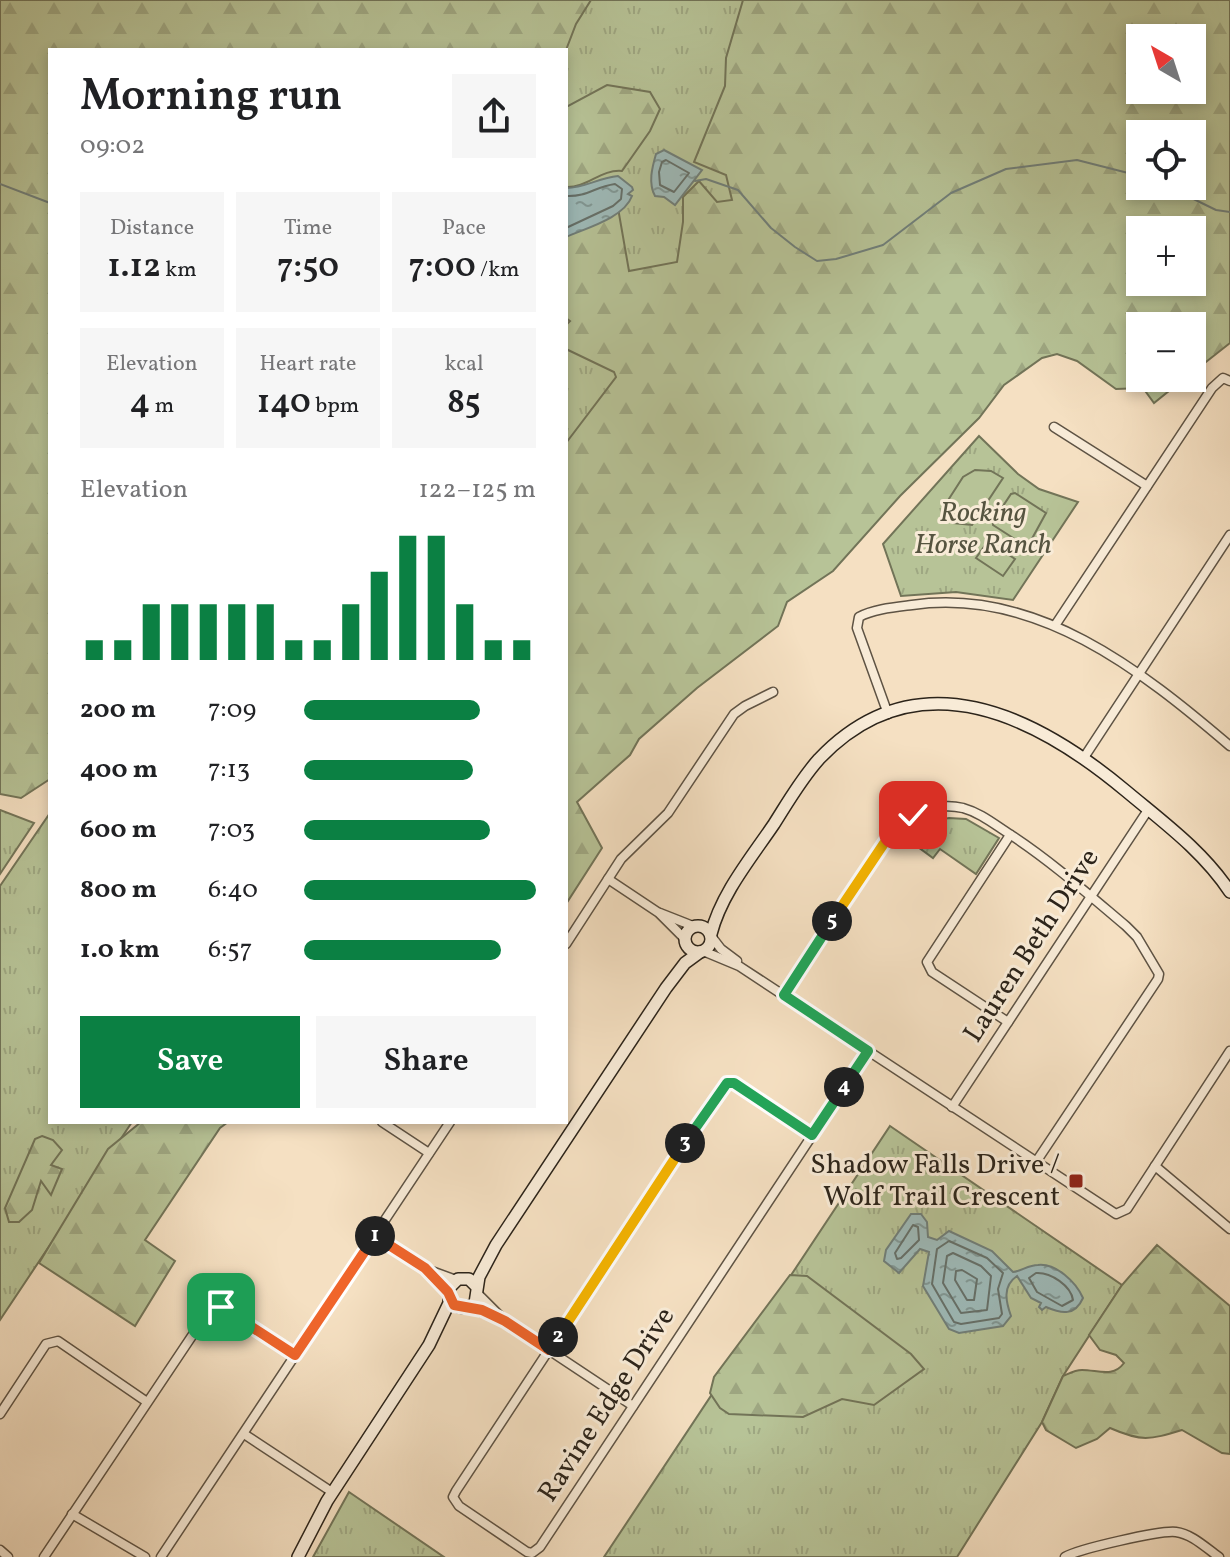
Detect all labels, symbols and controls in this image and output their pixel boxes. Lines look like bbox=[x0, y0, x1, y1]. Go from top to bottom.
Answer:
north arrow bbox=[1126, 24, 1206, 104]
map controls bbox=[1126, 24, 1206, 392]
text: Morning run bbox=[80, 67, 342, 128]
button: share bbox=[452, 74, 536, 158]
button: locate bbox=[1126, 120, 1206, 200]
text: 09:02 bbox=[80, 128, 145, 164]
text: Distance bbox=[110, 213, 194, 244]
text: Time bbox=[284, 213, 332, 244]
text: Pace bbox=[442, 213, 486, 244]
button: + bbox=[1126, 216, 1206, 296]
text: 1.12 bbox=[107, 244, 161, 291]
text: 7:50 bbox=[277, 244, 339, 291]
text: 7:00 bbox=[408, 244, 476, 291]
text: km bbox=[161, 255, 197, 286]
text: /km bbox=[476, 255, 520, 286]
button: − bbox=[1126, 312, 1206, 392]
text: Elevation bbox=[106, 349, 198, 380]
text: Heart rate bbox=[259, 349, 357, 380]
text: kcal bbox=[444, 349, 484, 380]
text: 4 bbox=[130, 380, 150, 427]
text: 140 bbox=[257, 380, 311, 427]
text: 85 bbox=[447, 380, 481, 427]
text: m bbox=[150, 391, 174, 422]
text: bpm bbox=[311, 391, 359, 422]
text: Elevation bbox=[80, 472, 188, 508]
text: 122–125 m bbox=[419, 472, 536, 508]
park label: Rocking Horse Ranch bbox=[914, 494, 1052, 565]
text: 200 m bbox=[80, 692, 156, 728]
text: 7:09 bbox=[208, 692, 256, 728]
text: 400 m bbox=[80, 752, 158, 788]
text: 7:13 bbox=[208, 752, 250, 788]
pin bbox=[879, 781, 947, 849]
icon: check bbox=[891, 793, 935, 837]
text: 600 m bbox=[80, 812, 157, 848]
text: 7:03 bbox=[208, 812, 255, 848]
street label: Lauren Beth Drive bbox=[955, 841, 1109, 1051]
text: 800 m bbox=[80, 872, 157, 908]
text: 6:40 bbox=[208, 872, 258, 908]
pin: 5 bbox=[812, 901, 852, 941]
text: 5 bbox=[827, 905, 837, 936]
text: 1.0 km bbox=[80, 932, 160, 968]
text: 6:57 bbox=[208, 932, 252, 968]
button: Save bbox=[80, 1016, 300, 1108]
button: Share bbox=[316, 1016, 536, 1108]
pin: 4 bbox=[824, 1067, 864, 1107]
text: 4 bbox=[837, 1071, 851, 1102]
pin: 3 bbox=[665, 1123, 705, 1163]
text: 3 bbox=[679, 1127, 691, 1158]
place label: Shadow Falls Drive / Wolf Trail Crescent bbox=[810, 1146, 1060, 1217]
marker: Shadow Falls Drive / Wolf Trail Crescent bbox=[1067, 1172, 1085, 1190]
pin: 1 bbox=[355, 1216, 395, 1256]
text: 1 bbox=[371, 1220, 379, 1251]
pin bbox=[187, 1273, 255, 1341]
icon: arrive bbox=[199, 1285, 243, 1329]
street label: Ravine Edge Drive bbox=[529, 1300, 685, 1510]
pin: 2 bbox=[538, 1317, 578, 1357]
text: 2 bbox=[552, 1321, 564, 1352]

